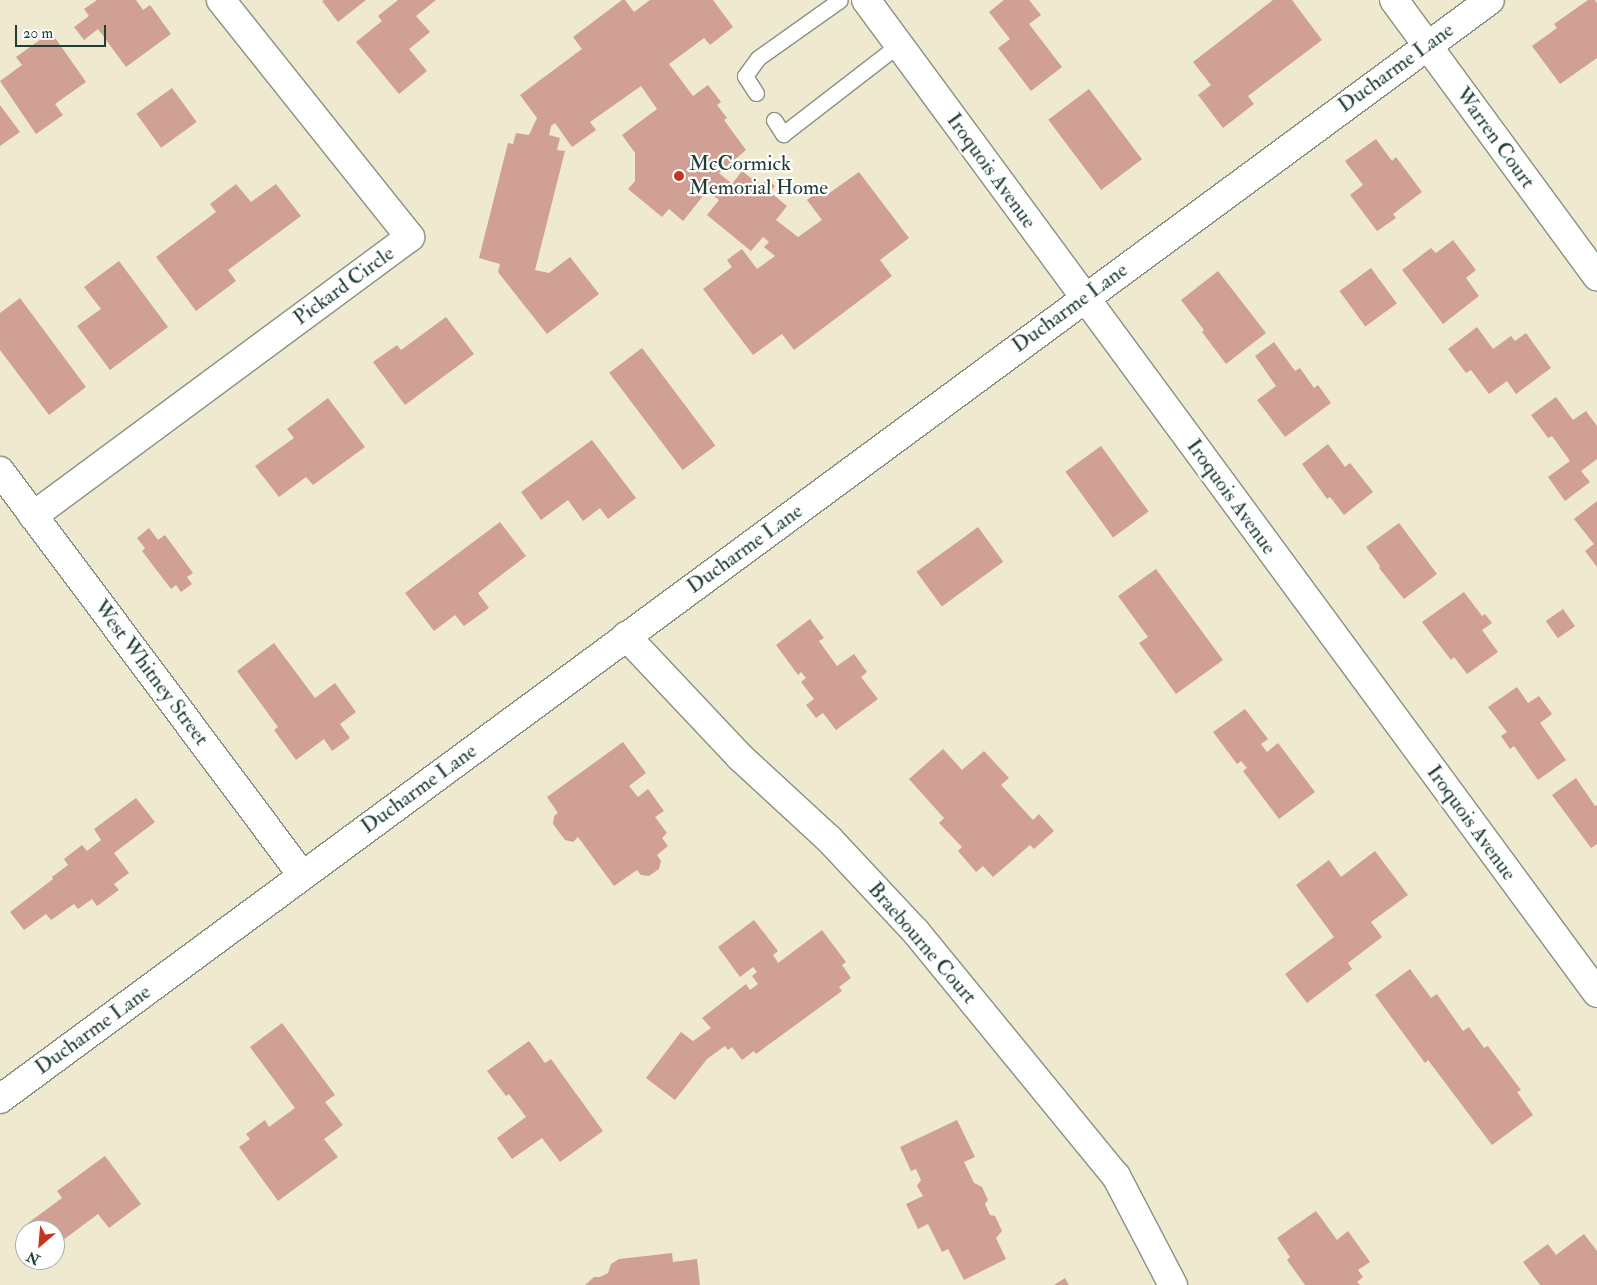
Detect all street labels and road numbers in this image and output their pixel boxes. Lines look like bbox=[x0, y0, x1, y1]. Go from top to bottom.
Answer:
street label: Ducharme Lane bbox=[1333, 18, 1459, 118]
street label: Warren Court bbox=[1450, 83, 1540, 193]
street label: Iroquois Avenue bbox=[941, 109, 1041, 233]
street label: Pickard Circle bbox=[289, 241, 399, 331]
street label: Ducharme Lane bbox=[1007, 258, 1133, 358]
street label: Iroquois Avenue bbox=[1181, 435, 1281, 559]
street label: Ducharme Lane bbox=[682, 499, 808, 599]
street label: West Whitney Street bbox=[88, 595, 214, 751]
street label: Ducharme Lane bbox=[356, 739, 482, 839]
street label: Iroquois Avenue bbox=[1421, 761, 1521, 885]
street label: Braebourne Court bbox=[862, 877, 982, 1009]
street label: Ducharme Lane bbox=[30, 980, 156, 1080]

